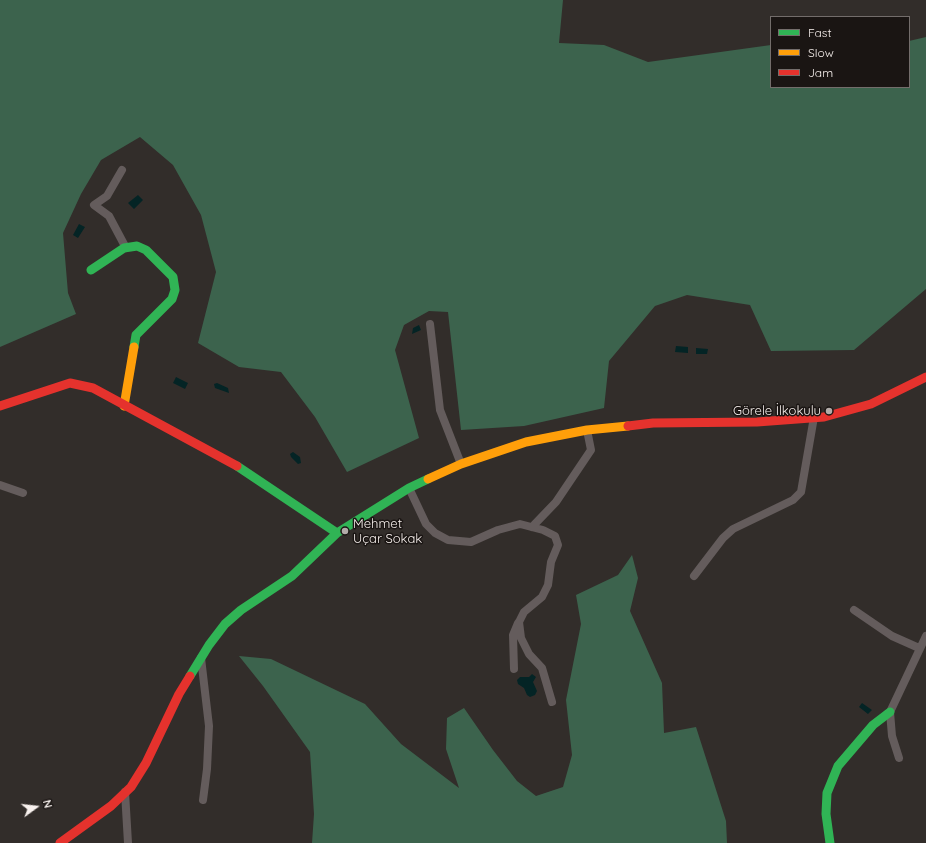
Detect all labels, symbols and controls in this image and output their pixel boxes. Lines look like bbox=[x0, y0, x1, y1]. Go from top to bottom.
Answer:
legend bbox=[770, 16, 910, 88]
text: Fast bbox=[808, 25, 832, 40]
text: Slow bbox=[808, 45, 834, 60]
text: Jam bbox=[808, 65, 833, 80]
place label: Görele İlkokulu bbox=[733, 403, 821, 419]
marker: Görele İlkokulu bbox=[824, 406, 834, 416]
place label: Mehmet Uçar Sokak bbox=[353, 516, 422, 547]
marker: Mehmet Uçar Sokak bbox=[340, 526, 350, 536]
north arrow bbox=[16, 787, 56, 827]
text: N bbox=[40, 798, 55, 810]

